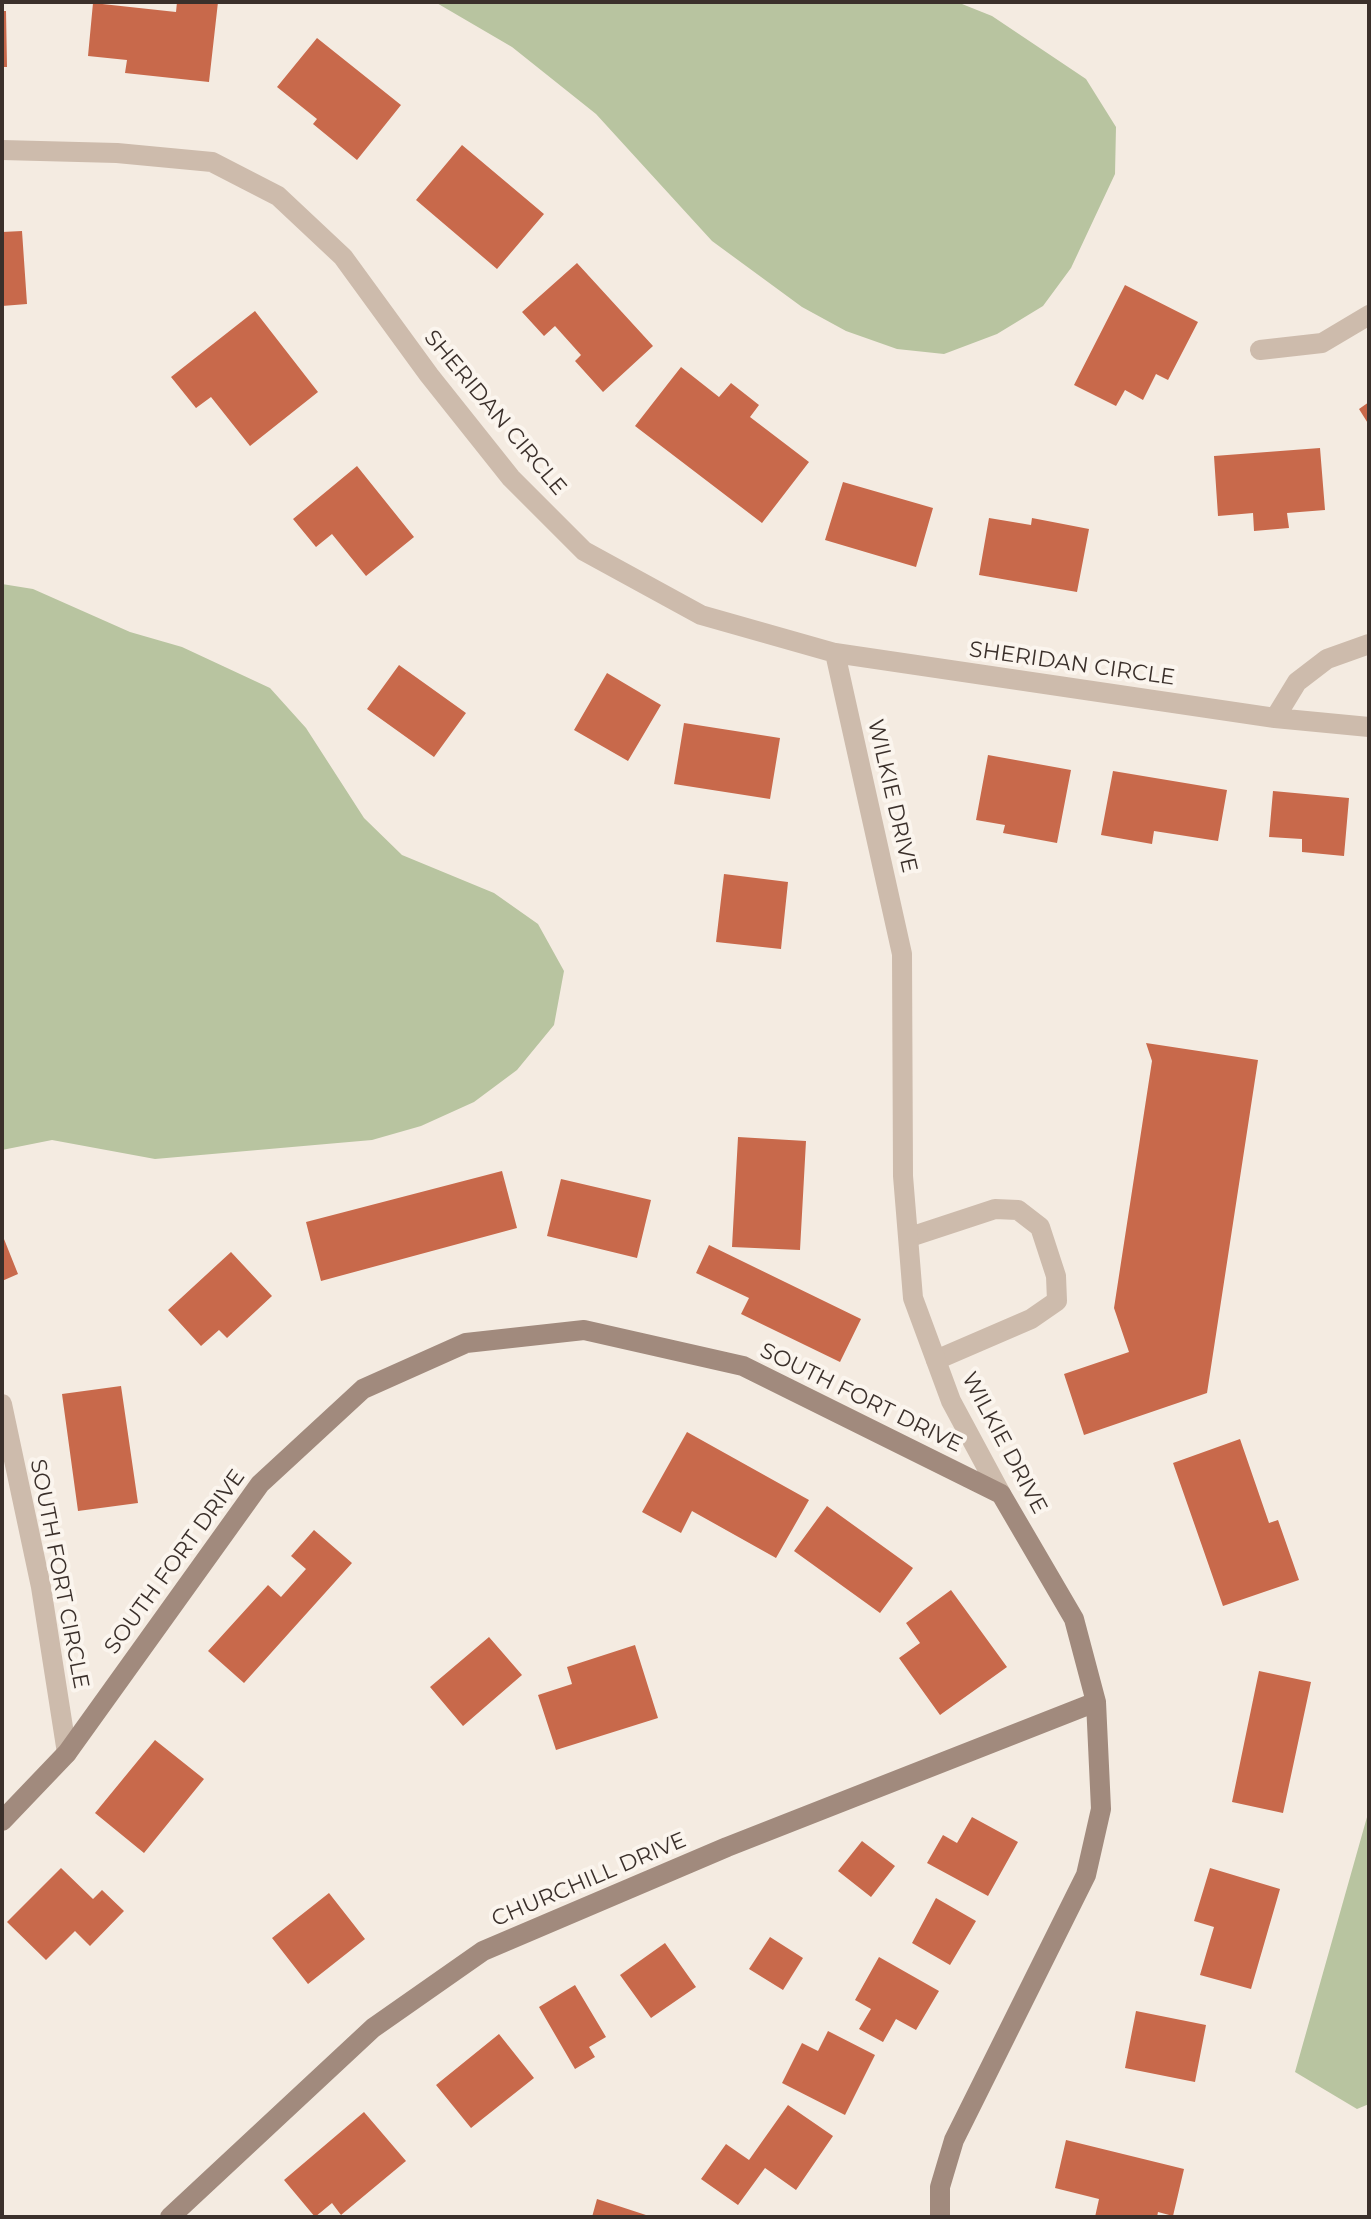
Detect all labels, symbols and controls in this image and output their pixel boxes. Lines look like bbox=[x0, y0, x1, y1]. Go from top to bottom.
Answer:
street label: SHERIDAN CIRCLE bbox=[418, 325, 572, 501]
street label: SHERIDAN CIRCLE bbox=[967, 636, 1177, 692]
street label: WILKIE DRIVE bbox=[862, 717, 922, 875]
street label: SOUTH FORT DRIVE bbox=[756, 1338, 966, 1458]
street label: WILKIE DRIVE bbox=[956, 1368, 1052, 1518]
street label: SOUTH FORT CIRCLE bbox=[24, 1457, 94, 1691]
street label: SOUTH FORT DRIVE bbox=[99, 1465, 251, 1659]
street label: CHURCHILL DRIVE bbox=[488, 1827, 690, 1933]

